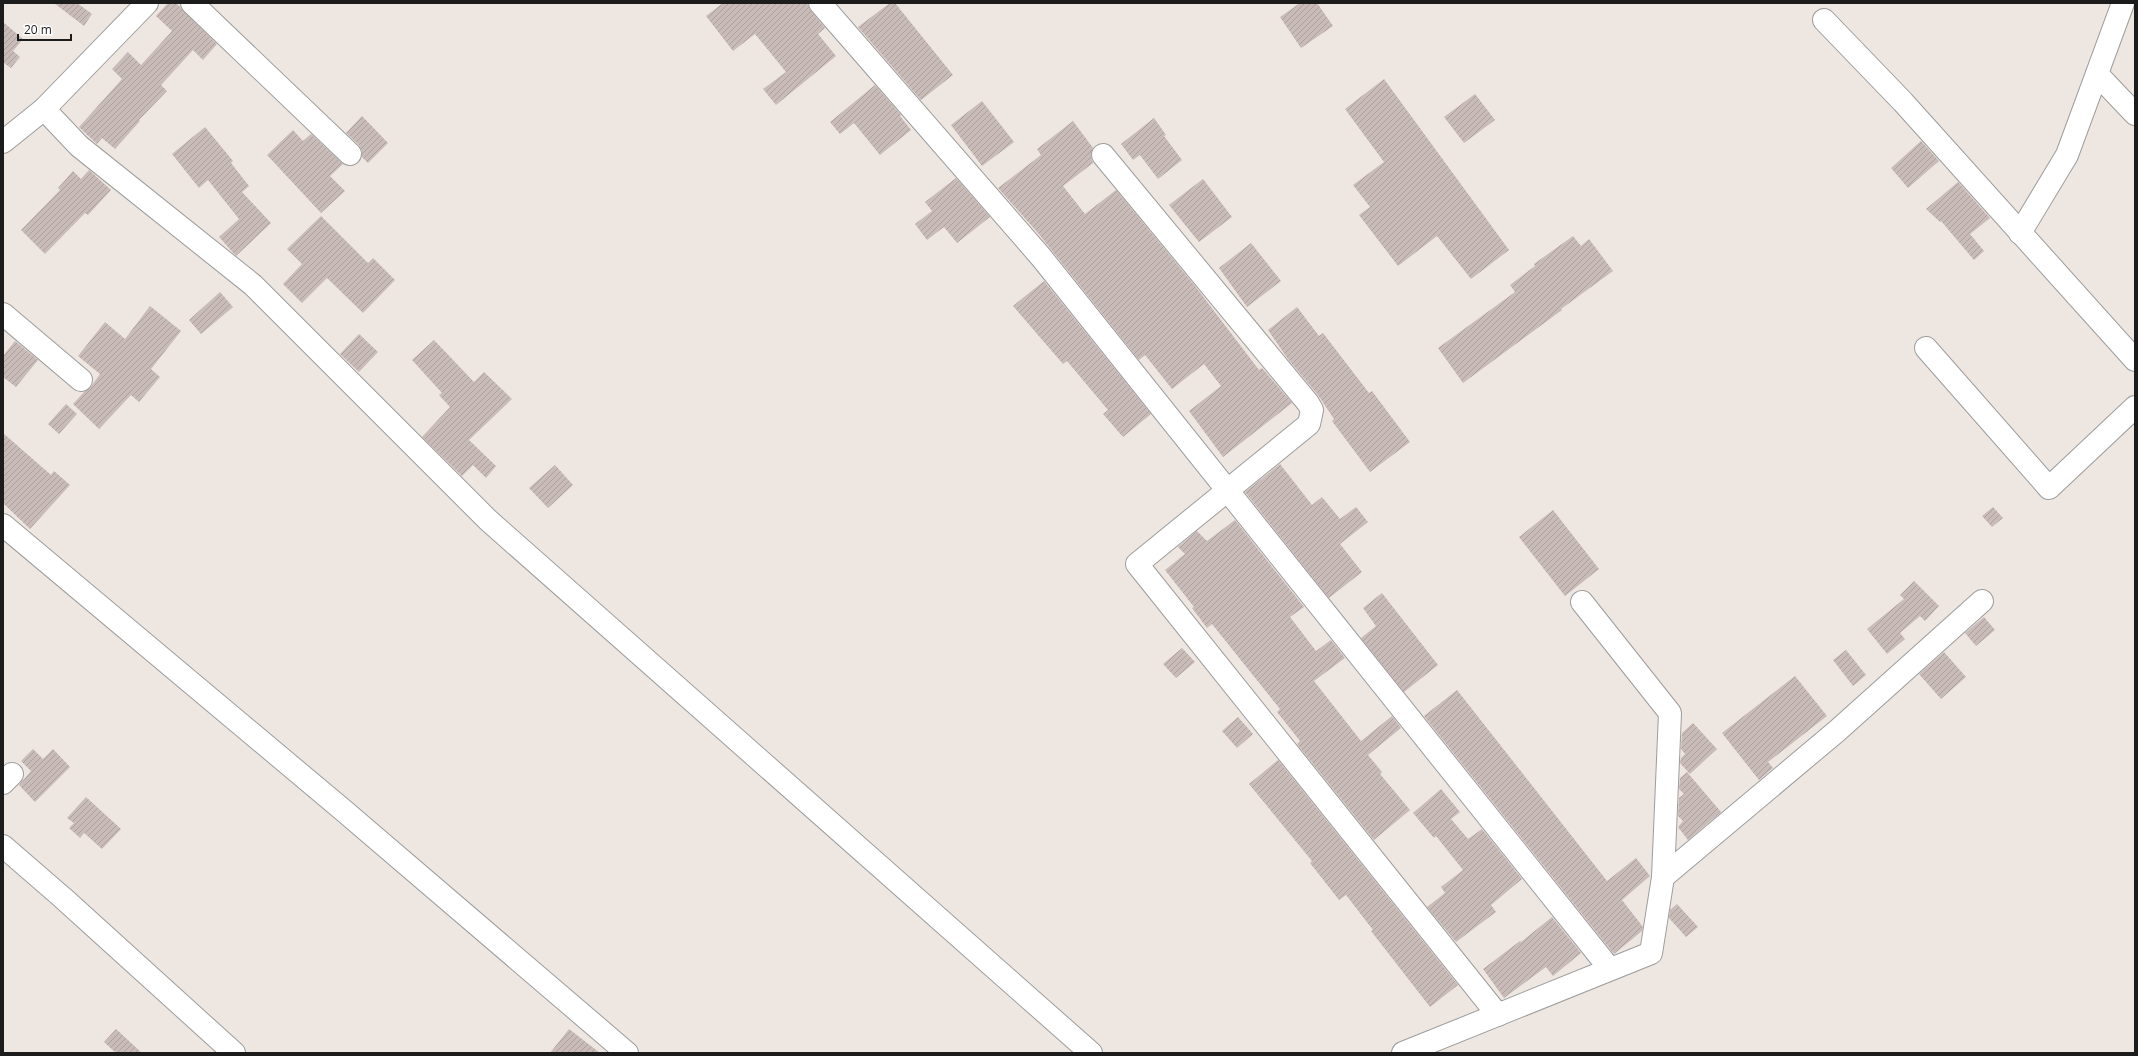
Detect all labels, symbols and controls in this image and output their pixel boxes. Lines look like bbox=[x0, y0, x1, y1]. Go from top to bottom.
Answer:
scale bar bbox=[18, 16, 71, 42]
text: 20 m bbox=[24, 21, 52, 38]

